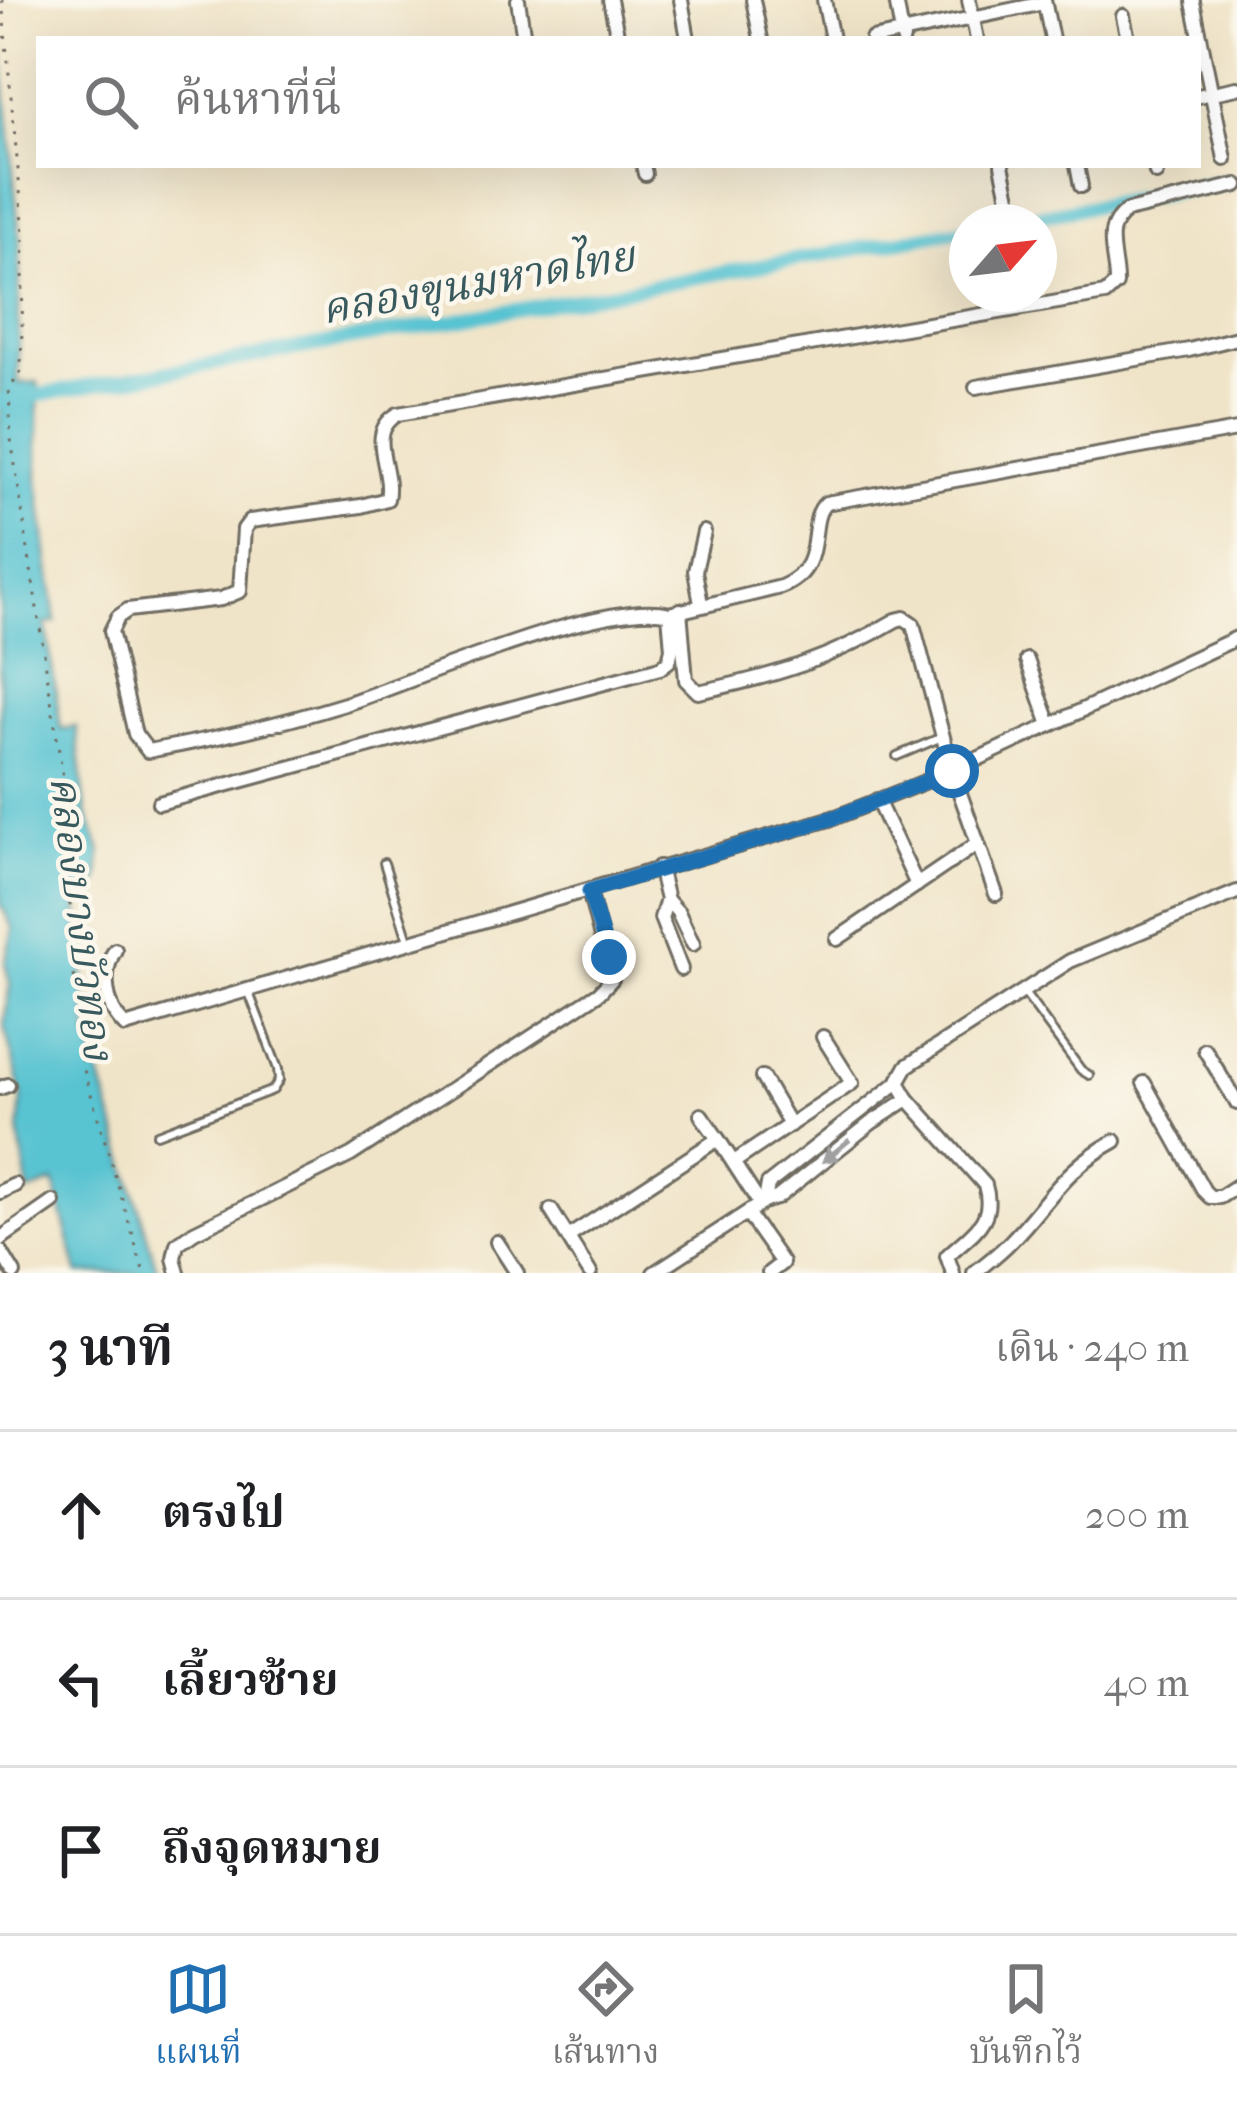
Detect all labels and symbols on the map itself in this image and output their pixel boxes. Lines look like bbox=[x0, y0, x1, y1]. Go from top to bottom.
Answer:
north arrow bbox=[949, 204, 1057, 312]
water label: คลองขุนมหาดไทย bbox=[317, 226, 642, 337]
route start bbox=[925, 744, 979, 798]
water label: คลองบางบัวทอง bbox=[39, 773, 123, 1065]
route end bbox=[582, 930, 636, 984]
one-way arrow bbox=[821, 1138, 852, 1163]

